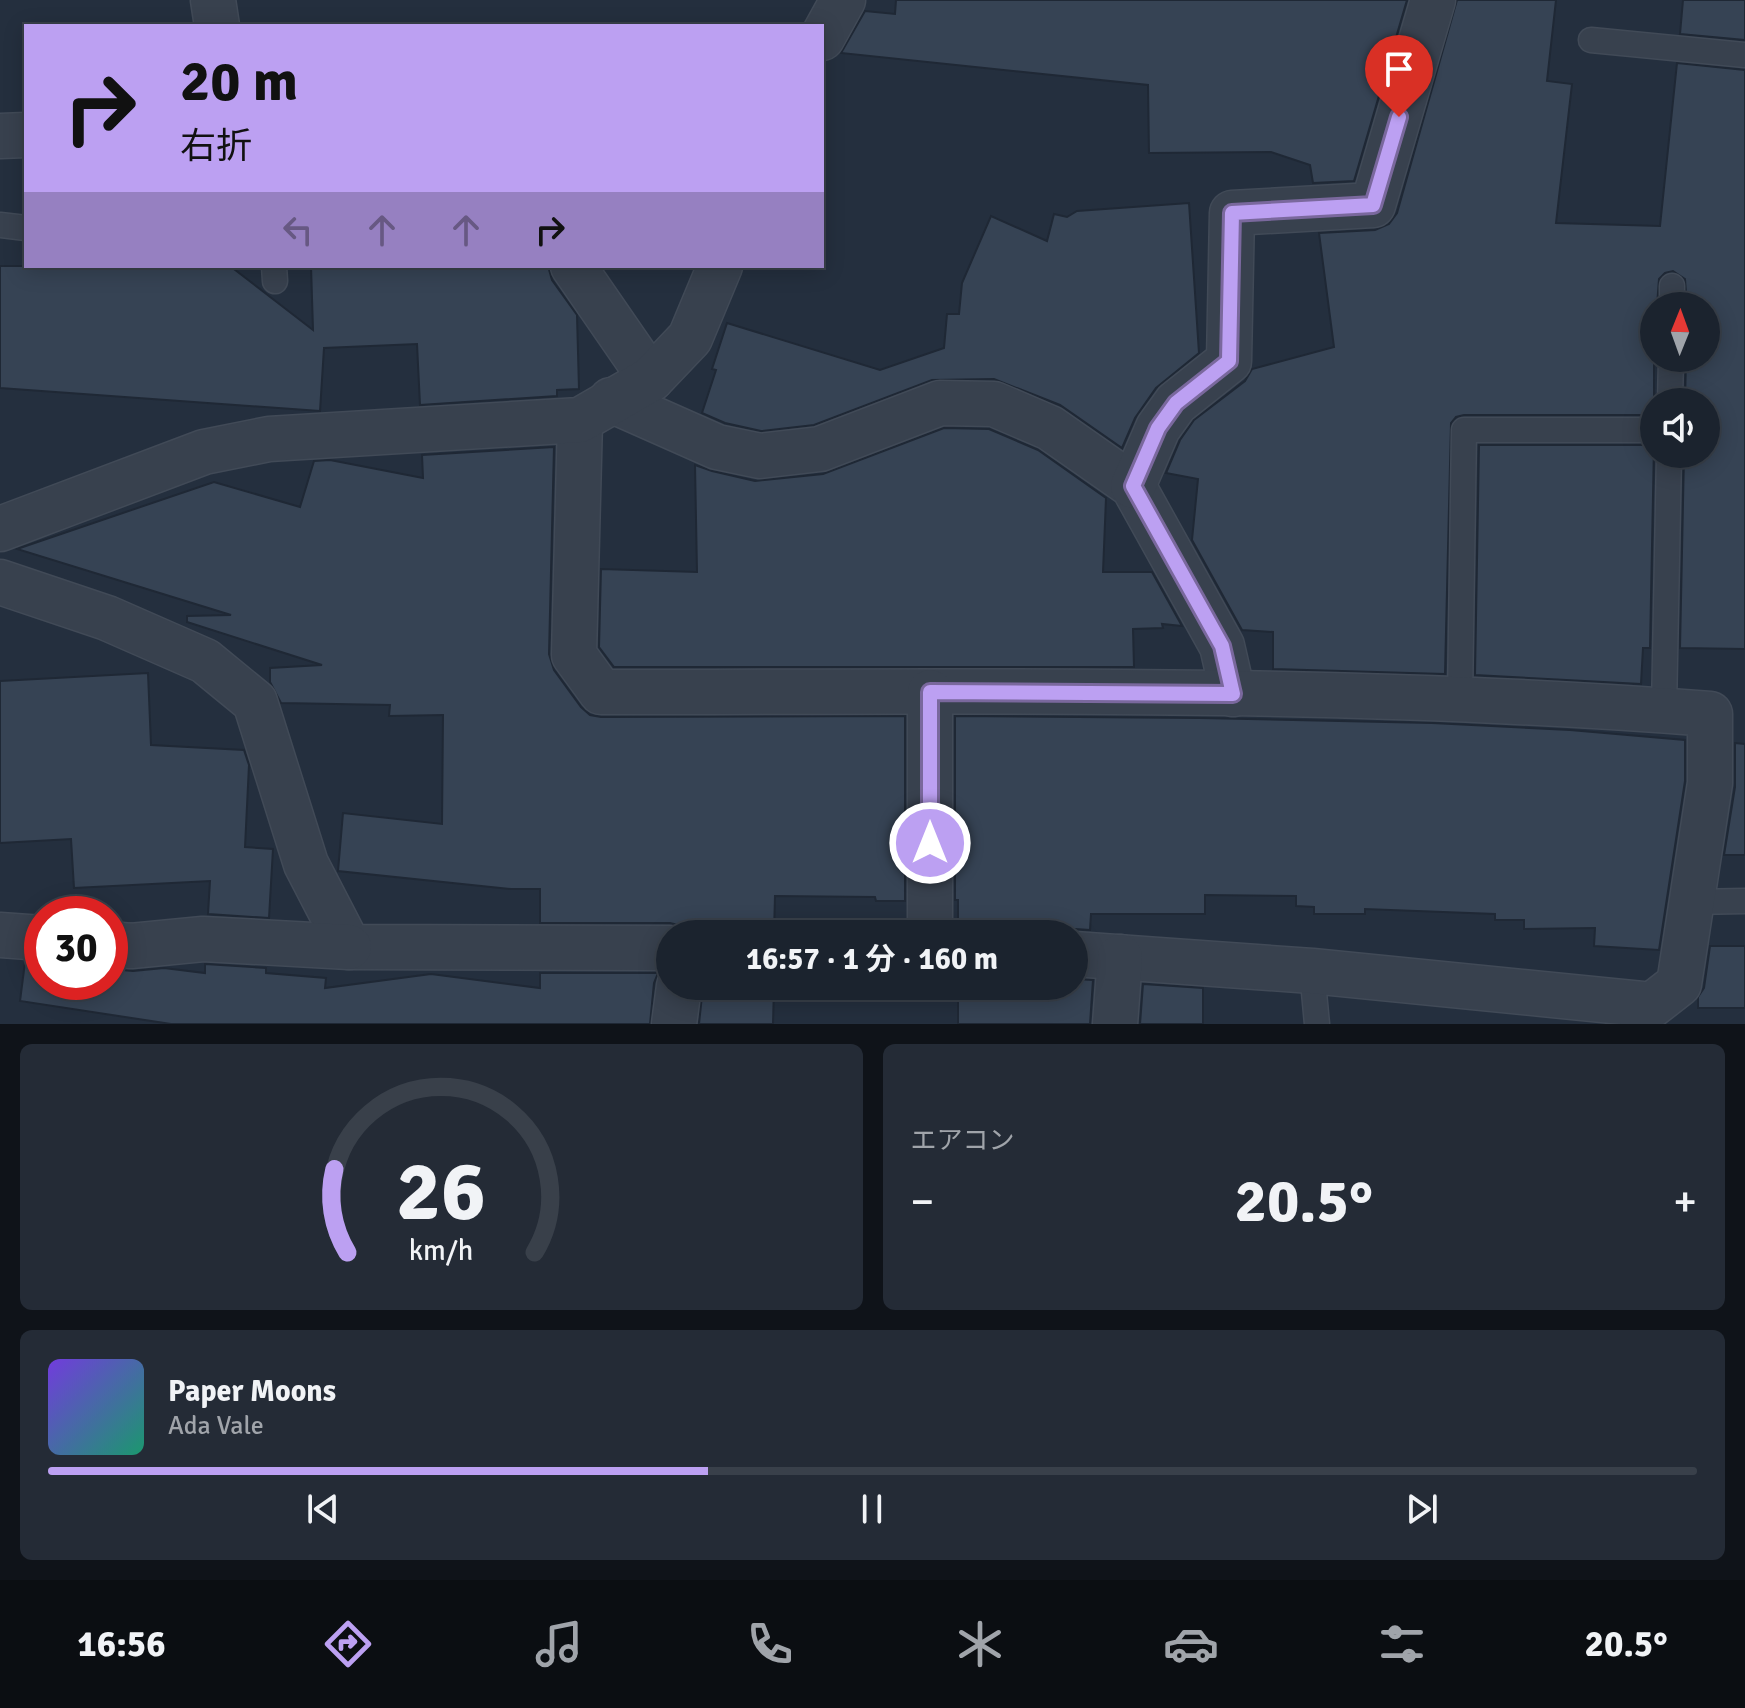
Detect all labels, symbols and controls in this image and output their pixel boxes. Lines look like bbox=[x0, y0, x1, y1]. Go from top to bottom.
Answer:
pin bbox=[1365, 35, 1433, 117]
text: 20 m bbox=[180, 47, 298, 116]
icon: arrive bbox=[1377, 47, 1421, 91]
icon: right bbox=[48, 56, 152, 160]
text: 右折 bbox=[180, 124, 252, 169]
icon: left bbox=[276, 208, 320, 252]
icon: ahead bbox=[360, 208, 404, 252]
icon: ahead bbox=[444, 208, 488, 252]
icon: right bbox=[528, 208, 572, 252]
north arrow bbox=[1640, 292, 1720, 372]
map controls bbox=[1640, 292, 1720, 468]
button: sound bbox=[1640, 388, 1720, 468]
position arrow bbox=[888, 801, 972, 885]
speed limit sign: 30 bbox=[24, 896, 128, 1000]
text: 16:57 · 1 分 · 160 m bbox=[746, 941, 998, 978]
text: エアコン bbox=[911, 1125, 1015, 1157]
text: 26 bbox=[396, 1141, 486, 1243]
text: 20.5° bbox=[1235, 1165, 1373, 1239]
text: − bbox=[911, 1175, 934, 1229]
text: + bbox=[1673, 1175, 1697, 1229]
text: km/h bbox=[409, 1233, 474, 1268]
text: Paper Moons bbox=[168, 1373, 336, 1410]
text: Ada Vale bbox=[168, 1410, 264, 1442]
icon: previous bbox=[301, 1487, 345, 1531]
icon: pause bbox=[850, 1487, 894, 1531]
icon: next bbox=[1400, 1487, 1444, 1531]
icon: directions bbox=[320, 1616, 376, 1672]
icon: music bbox=[531, 1616, 587, 1672]
icon: phone bbox=[742, 1616, 798, 1672]
icon: climate bbox=[952, 1616, 1008, 1672]
icon: car bbox=[1163, 1616, 1219, 1672]
icon: filters bbox=[1374, 1616, 1430, 1672]
text: 16:56 bbox=[77, 1622, 166, 1667]
text: 20.5° bbox=[1585, 1622, 1668, 1667]

